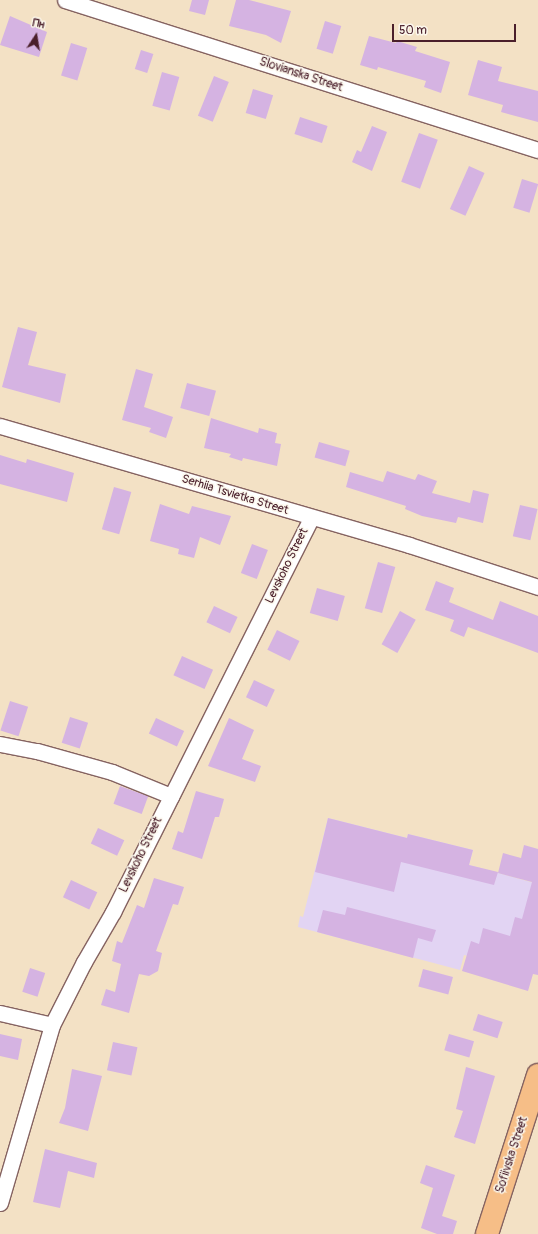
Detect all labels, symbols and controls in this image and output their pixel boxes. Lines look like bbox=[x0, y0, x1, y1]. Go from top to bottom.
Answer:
north arrow bbox=[16, 16, 56, 56]
text: Пн bbox=[31, 16, 46, 31]
scale bar bbox=[394, 16, 518, 42]
text: 50 m bbox=[399, 23, 427, 38]
street label: Slovianska Street bbox=[258, 55, 344, 95]
street label: Serhiia Tsvietka Street bbox=[180, 472, 290, 518]
street label: Levskoho Street bbox=[263, 526, 311, 606]
street label: Levskoho Street bbox=[117, 815, 165, 895]
street label: Sofiivska Street bbox=[493, 1115, 531, 1195]

